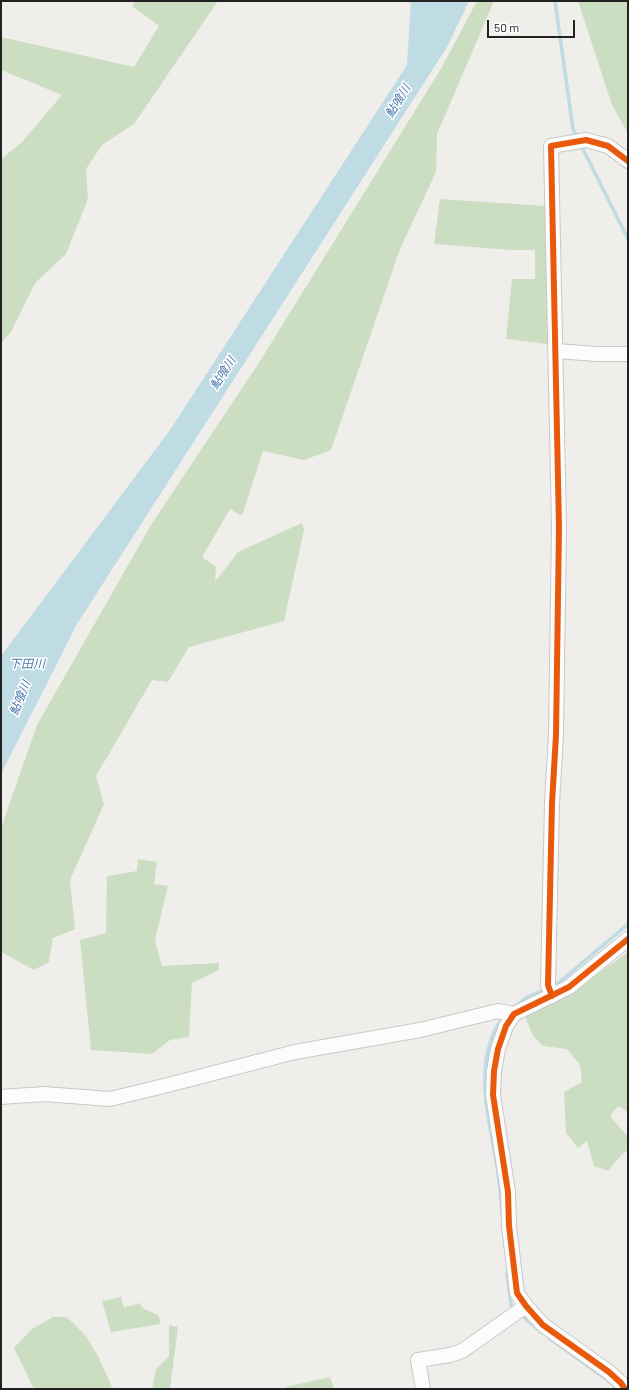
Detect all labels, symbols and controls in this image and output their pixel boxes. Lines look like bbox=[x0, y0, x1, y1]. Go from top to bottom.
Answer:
scale bar bbox=[489, 12, 577, 38]
text: 50 m bbox=[494, 20, 519, 34]
water label: 鮎喰川 bbox=[382, 82, 414, 120]
water label: 鮎喰川 bbox=[207, 354, 239, 392]
water label: 下田川 bbox=[9, 657, 45, 671]
water label: 鮎喰川 bbox=[7, 679, 33, 717]

